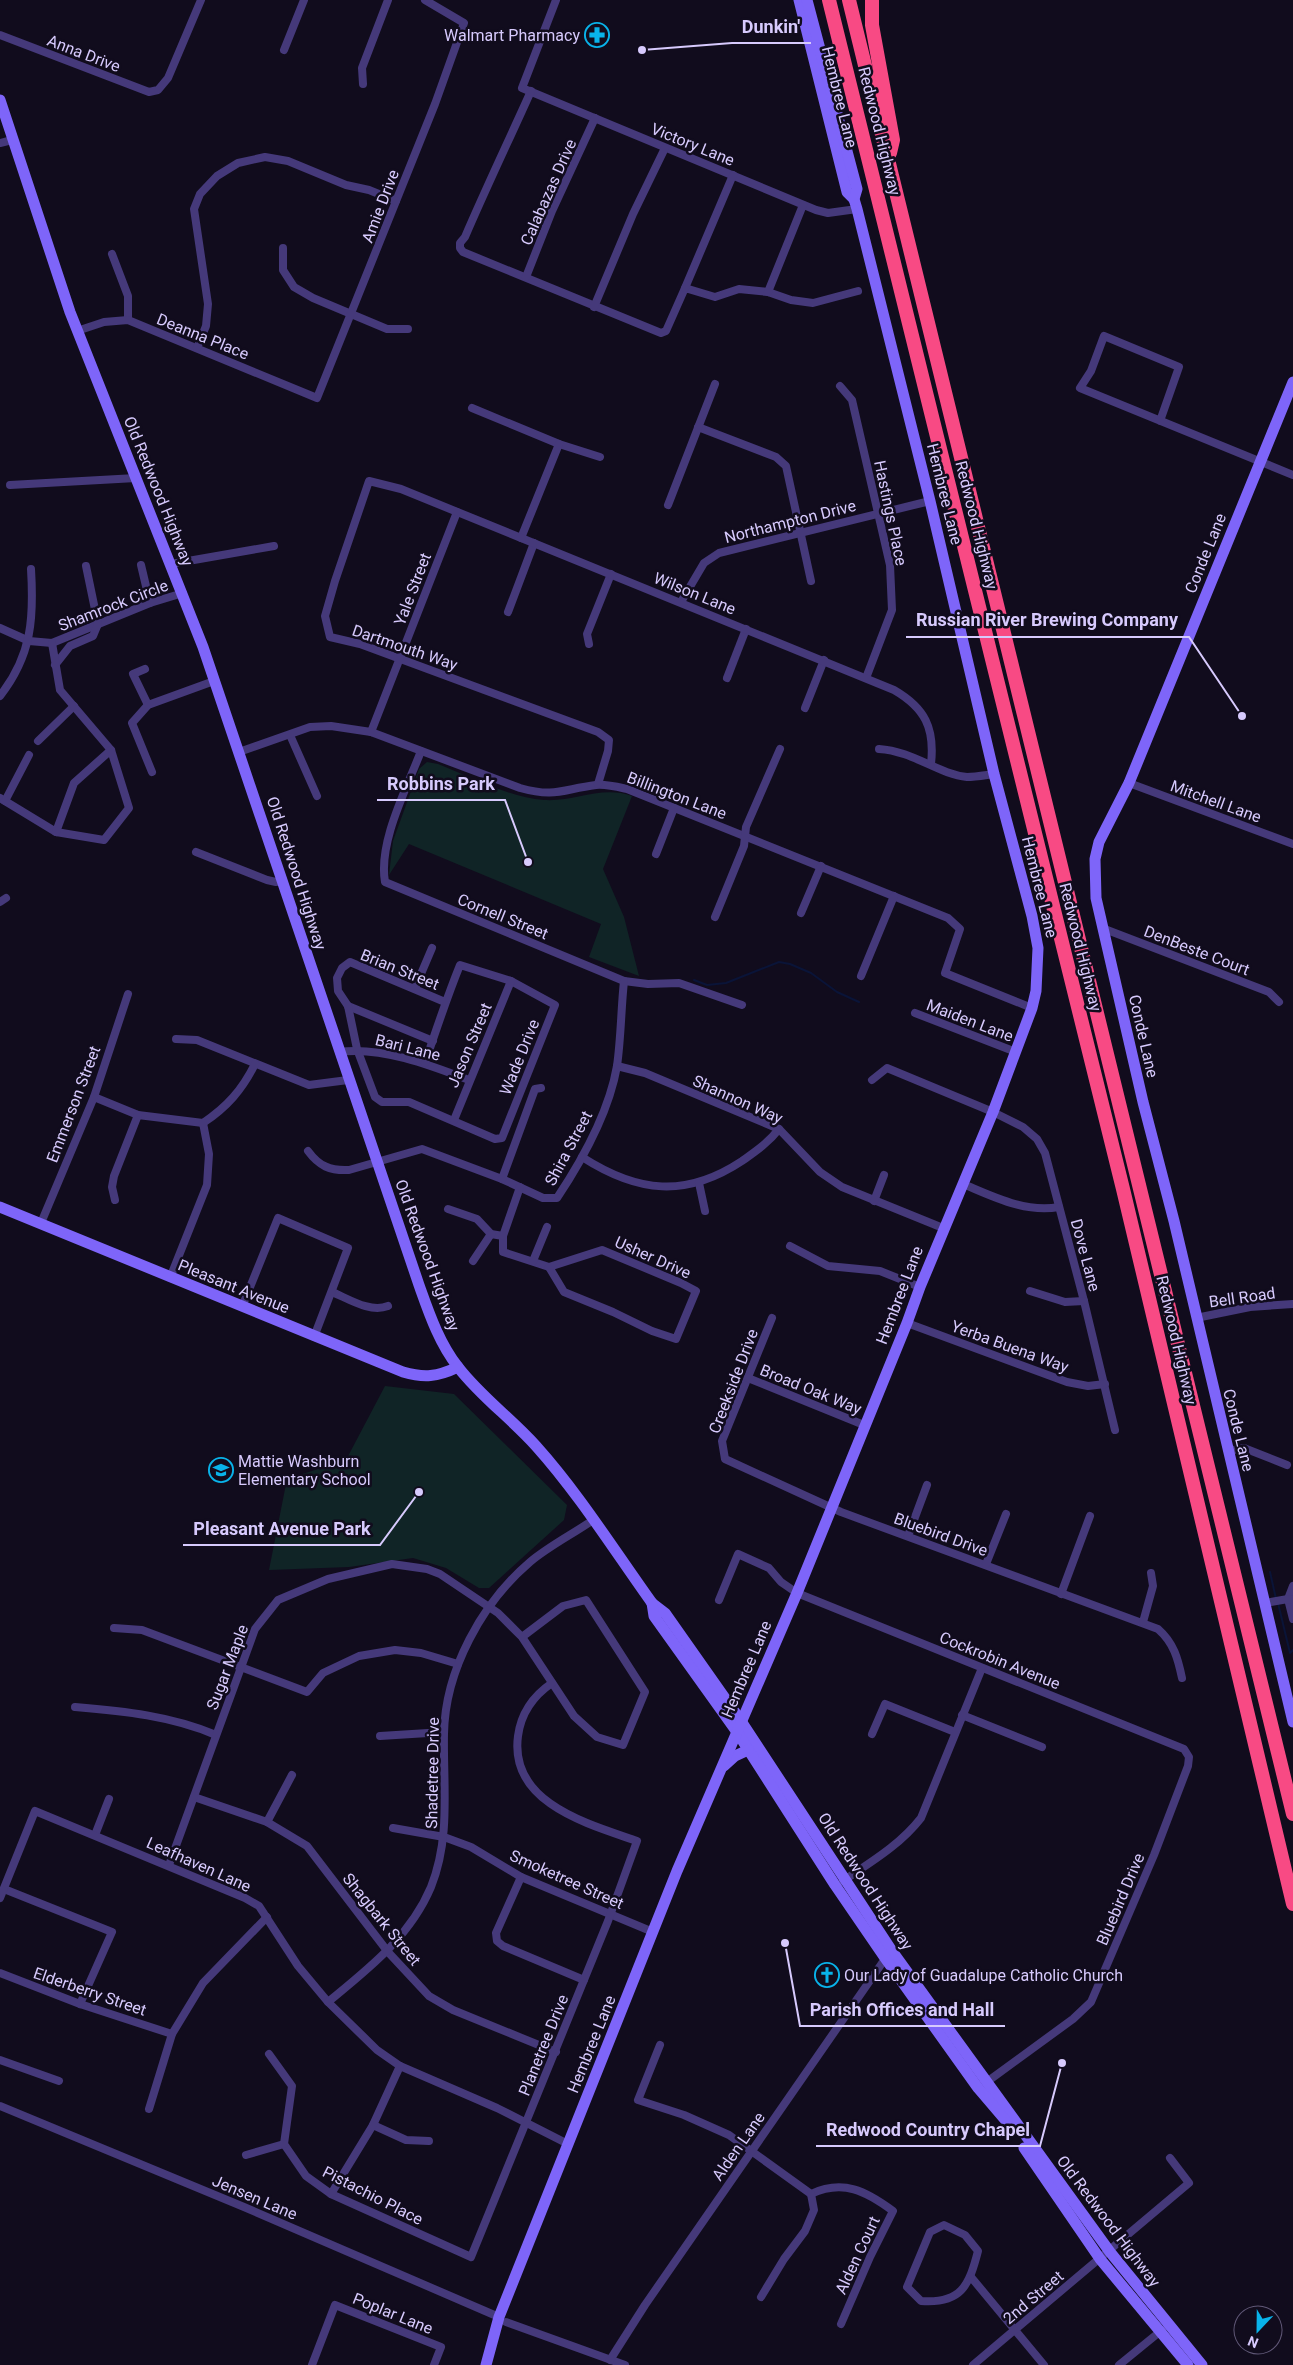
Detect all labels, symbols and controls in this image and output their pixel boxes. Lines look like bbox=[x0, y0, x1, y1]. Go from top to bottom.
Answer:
callout: Dunkin' bbox=[732, 10, 811, 43]
text: Dunkin' bbox=[742, 16, 800, 37]
pharmacy icon: Walmart Pharmacy bbox=[584, 22, 610, 48]
place label: Walmart Pharmacy bbox=[444, 26, 580, 45]
street label: Anna Drive bbox=[45, 31, 123, 76]
street label: Hembree Lane bbox=[818, 44, 861, 150]
street label: Redwood Highway bbox=[854, 65, 905, 198]
street label: Victory Lane bbox=[648, 119, 737, 170]
street label: Calabazas Drive bbox=[517, 136, 580, 248]
street label: Amie Drive bbox=[358, 167, 403, 245]
street label: Deanna Place bbox=[154, 309, 252, 364]
street label: Old Redwood Highway bbox=[120, 414, 197, 569]
street label: Hembree Lane bbox=[923, 441, 966, 547]
street label: Hastings Place bbox=[870, 459, 911, 567]
street label: Redwood Highway bbox=[951, 459, 1002, 592]
street label: Northampton Drive bbox=[722, 496, 858, 547]
street label: Conde Lane bbox=[1181, 510, 1230, 596]
street label: Yale Street bbox=[390, 550, 435, 628]
street label: Wilson Lane bbox=[651, 568, 739, 619]
street label: Shamrock Circle bbox=[56, 576, 171, 635]
callout: Russian River Brewing Company bbox=[906, 604, 1189, 637]
text: Russian River Brewing Company bbox=[916, 609, 1179, 630]
street label: Dartmouth Way bbox=[350, 621, 460, 675]
callout: Robbins Park bbox=[377, 767, 505, 800]
street label: Billington Lane bbox=[624, 768, 729, 823]
text: Robbins Park bbox=[387, 773, 495, 794]
street label: Mitchell Lane bbox=[1168, 776, 1264, 827]
street label: Old Redwood Highway bbox=[263, 794, 330, 952]
street label: Hembree Lane bbox=[1018, 834, 1061, 940]
street label: Redwood Highway bbox=[1055, 881, 1106, 1014]
street label: Cornell Street bbox=[455, 890, 551, 943]
street label: DenBeste Court bbox=[1141, 922, 1252, 979]
street label: Brian Street bbox=[358, 945, 442, 994]
street label: Conde Lane bbox=[1125, 993, 1162, 1079]
street label: Maiden Lane bbox=[924, 995, 1016, 1046]
street label: Jason Street bbox=[443, 1000, 496, 1090]
street label: Wade Drive bbox=[496, 1017, 543, 1098]
street label: Bari Lane bbox=[373, 1030, 442, 1065]
street label: Emmerson Street bbox=[42, 1043, 104, 1165]
street label: Shannon Way bbox=[690, 1071, 786, 1128]
street label: Shira Street bbox=[541, 1107, 596, 1189]
street label: Old Redwood Highway bbox=[391, 1177, 464, 1334]
street label: Dove Lane bbox=[1067, 1217, 1104, 1293]
street label: Usher Drive bbox=[612, 1232, 694, 1283]
street label: Hembree Lane bbox=[872, 1243, 927, 1347]
street label: Pleasant Avenue bbox=[175, 1255, 292, 1317]
street label: Redwood Highway bbox=[1152, 1274, 1201, 1407]
street label: Bell Road bbox=[1208, 1283, 1277, 1312]
street label: Yerba Buena Way bbox=[949, 1316, 1072, 1377]
street label: Creekside Drive bbox=[705, 1326, 762, 1436]
street label: Broad Oak Way bbox=[757, 1360, 865, 1419]
street label: Conde Lane bbox=[1219, 1387, 1258, 1473]
place label: Mattie Washburn Elementary School bbox=[238, 1452, 371, 1489]
school or university icon: Mattie Washburn Elementary School bbox=[208, 1457, 234, 1483]
street label: Bluebird Drive bbox=[891, 1509, 990, 1560]
callout: Pleasant Avenue Park bbox=[183, 1512, 380, 1545]
text: Pleasant Avenue Park bbox=[193, 1518, 371, 1539]
street label: Hembree Lane bbox=[717, 1618, 775, 1721]
street label: Sugar Maple bbox=[203, 1622, 252, 1712]
street label: Cockrobin Avenue bbox=[937, 1628, 1063, 1693]
street label: Shadetree Drive bbox=[422, 1717, 443, 1829]
street label: Old Redwood Highway bbox=[814, 1809, 917, 1954]
street label: Leafhaven Lane bbox=[144, 1833, 254, 1896]
street label: Smoketree Street bbox=[507, 1846, 627, 1913]
street label: Bluebird Drive bbox=[1093, 1850, 1148, 1948]
street label: Shagbark Street bbox=[339, 1869, 425, 1969]
church icon: Our Lady of Guadalupe Catholic Church bbox=[814, 1962, 840, 1988]
street label: Elderberry Street bbox=[31, 1963, 149, 2020]
place label: Our Lady of Guadalupe Catholic Church bbox=[844, 1966, 1123, 1985]
street label: Planetree Drive bbox=[515, 1992, 572, 2099]
street label: Hembree Lane bbox=[563, 1993, 620, 2096]
callout: Parish Offices and Hall bbox=[800, 1993, 1005, 2026]
text: Parish Offices and Hall bbox=[810, 1999, 994, 2020]
street label: Alden Lane bbox=[708, 2108, 769, 2184]
callout: Redwood Country Chapel bbox=[816, 2113, 1040, 2146]
text: Redwood Country Chapel bbox=[826, 2119, 1030, 2140]
street label: Old Redwood Highway bbox=[1053, 2152, 1165, 2291]
street label: Pistachio Place bbox=[319, 2162, 426, 2229]
street label: Jensen Lane bbox=[210, 2171, 300, 2224]
street label: Alden Court bbox=[831, 2213, 884, 2297]
street label: 2nd Street bbox=[999, 2267, 1067, 2328]
street label: Poplar Lane bbox=[350, 2289, 436, 2338]
north arrow bbox=[1233, 2305, 1283, 2355]
text: N bbox=[1246, 2333, 1261, 2351]

